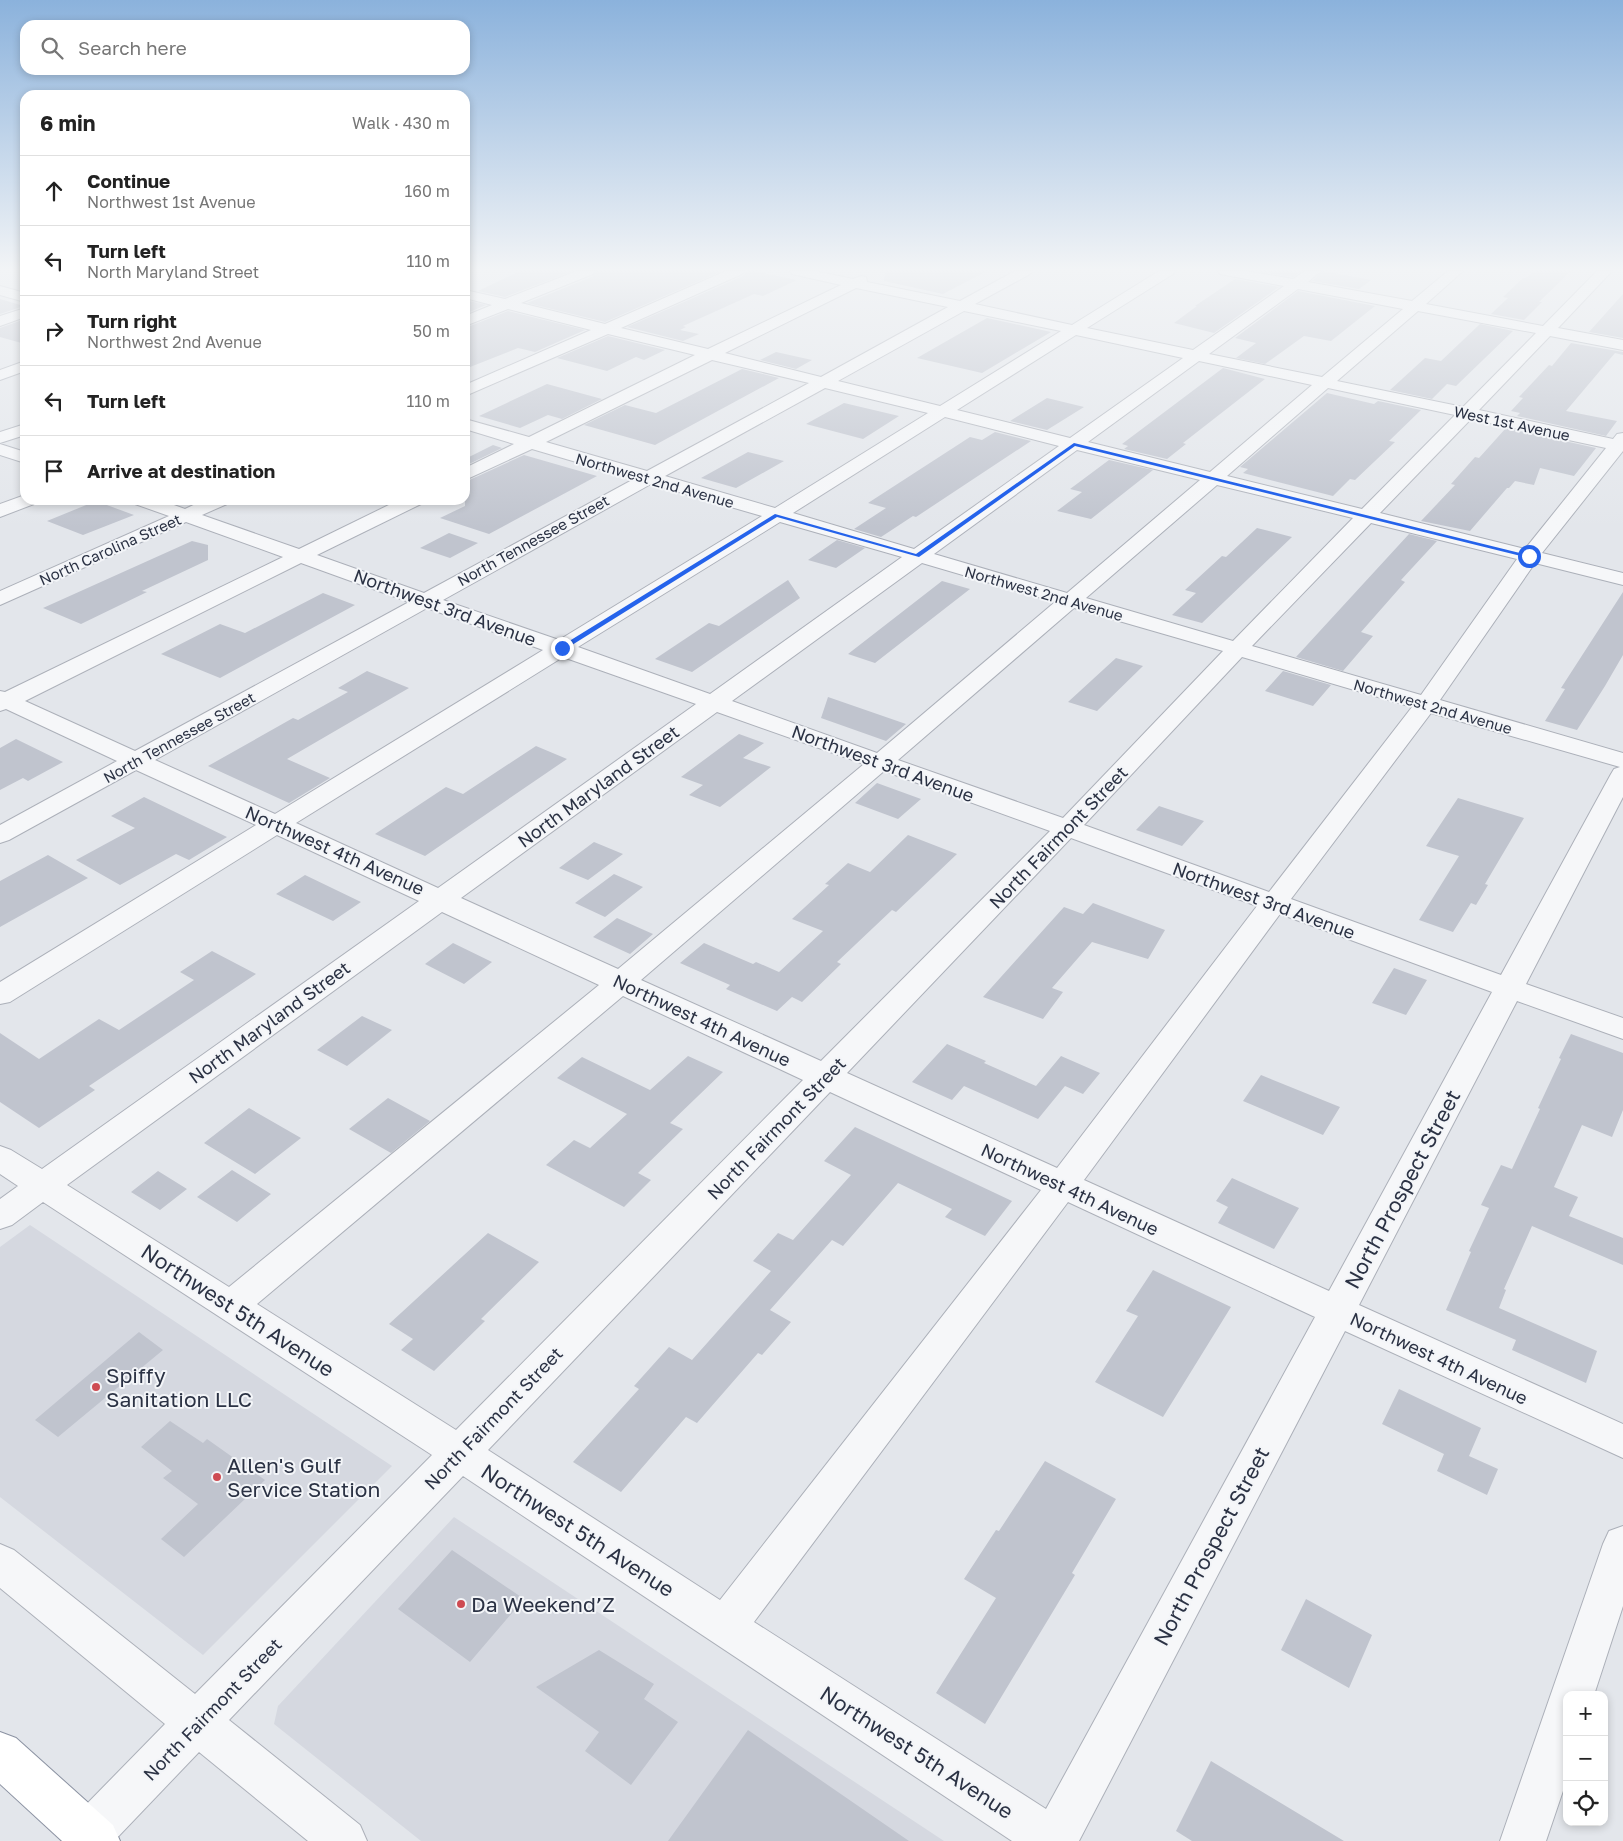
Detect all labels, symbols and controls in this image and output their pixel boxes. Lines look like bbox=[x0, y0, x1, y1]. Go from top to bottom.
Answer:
search box bbox=[20, 20, 470, 75]
icon: search bbox=[38, 34, 66, 62]
text: Search here bbox=[78, 36, 187, 59]
text: 6 min bbox=[40, 110, 95, 136]
text: Walk · 430 m bbox=[352, 113, 450, 133]
text: Continue bbox=[87, 169, 170, 192]
icon: ahead bbox=[40, 177, 68, 205]
text: 160 m bbox=[404, 181, 450, 201]
text: Northwest 1st Avenue bbox=[87, 192, 255, 212]
text: Turn left bbox=[87, 239, 166, 262]
icon: left bbox=[40, 247, 68, 275]
text: 110 m bbox=[406, 251, 450, 271]
text: North Maryland Street bbox=[87, 262, 259, 282]
text: Turn right bbox=[87, 309, 177, 332]
icon: right bbox=[40, 317, 68, 345]
text: 50 m bbox=[413, 321, 450, 341]
text: Northwest 2nd Avenue bbox=[87, 332, 262, 352]
icon: left bbox=[40, 387, 68, 415]
text: Turn left bbox=[87, 389, 166, 412]
text: 110 m bbox=[406, 391, 450, 411]
street label: West 1st Avenue bbox=[1452, 402, 1572, 444]
street label: Northwest 2nd Avenue bbox=[574, 449, 737, 511]
icon: arrive bbox=[40, 457, 68, 485]
text: Arrive at destination bbox=[87, 459, 275, 482]
street label: North Tennessee Street bbox=[454, 491, 612, 589]
street label: North Carolina Street bbox=[36, 510, 184, 588]
route start bbox=[1518, 545, 1541, 568]
street label: Northwest 2nd Avenue bbox=[963, 562, 1126, 624]
street label: Northwest 3rd Avenue bbox=[351, 564, 539, 650]
route end bbox=[551, 637, 574, 660]
street label: Northwest 2nd Avenue bbox=[1352, 675, 1515, 737]
street label: North Tennessee Street bbox=[100, 688, 258, 786]
street label: North Maryland Street bbox=[513, 720, 683, 852]
street label: Northwest 3rd Avenue bbox=[789, 720, 977, 806]
street label: North Fairmont Street bbox=[984, 761, 1132, 913]
street label: Northwest 4th Avenue bbox=[242, 801, 428, 899]
street label: Northwest 3rd Avenue bbox=[1170, 857, 1358, 943]
street label: North Maryland Street bbox=[184, 956, 354, 1088]
street label: Northwest 4th Avenue bbox=[610, 969, 794, 1071]
street label: North Fairmont Street bbox=[702, 1052, 850, 1204]
street label: North Prospect Street bbox=[1339, 1085, 1465, 1293]
street label: Northwest 4th Avenue bbox=[978, 1138, 1162, 1240]
street label: Northwest 5th Avenue bbox=[137, 1238, 339, 1382]
street label: Northwest 4th Avenue bbox=[1347, 1307, 1531, 1409]
street label: North Fairmont Street bbox=[419, 1342, 567, 1494]
place label: Spiffy Sanitation LLC bbox=[106, 1362, 252, 1412]
marker: Spiffy Sanitation LLC bbox=[90, 1381, 102, 1393]
street label: North Prospect Street bbox=[1148, 1442, 1274, 1650]
place label: Allen's Gulf Service Station bbox=[227, 1452, 380, 1502]
street label: Northwest 5th Avenue bbox=[477, 1458, 679, 1602]
marker: Allen's Gulf Service Station bbox=[211, 1471, 223, 1483]
place label: Da Weekend’Z bbox=[471, 1591, 615, 1617]
marker: Da Weekend’Z bbox=[455, 1598, 467, 1610]
street label: North Fairmont Street bbox=[138, 1633, 286, 1785]
street label: Northwest 5th Avenue bbox=[816, 1680, 1018, 1824]
map controls bbox=[1563, 1691, 1608, 1826]
button: + bbox=[1563, 1691, 1608, 1736]
button: − bbox=[1563, 1736, 1608, 1781]
button: locate bbox=[1563, 1781, 1608, 1826]

